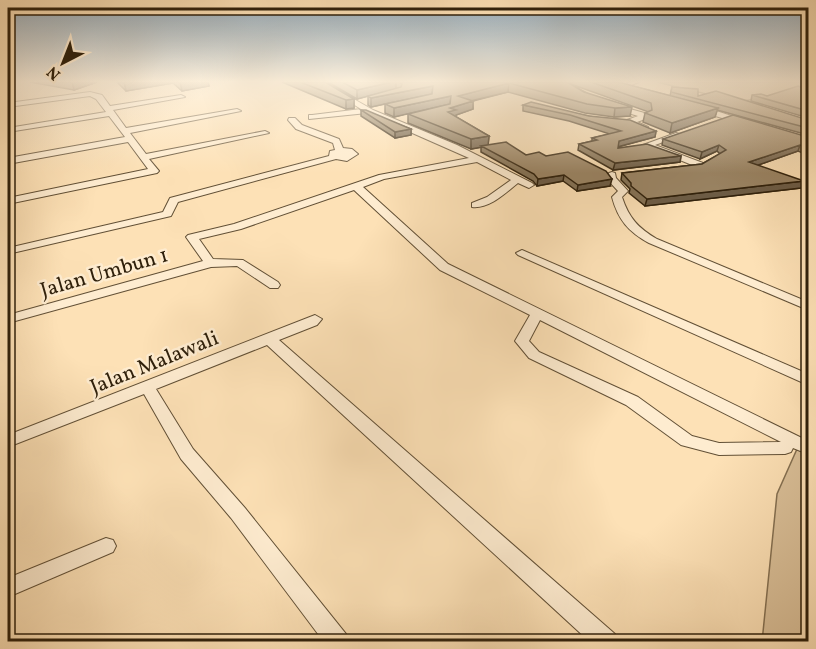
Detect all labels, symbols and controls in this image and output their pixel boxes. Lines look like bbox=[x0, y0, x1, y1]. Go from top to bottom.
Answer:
north arrow bbox=[33, 33, 93, 93]
text: N bbox=[42, 60, 66, 85]
street label: Jalan Umbun 1 bbox=[37, 241, 172, 306]
street label: Jalan Malawali bbox=[86, 324, 223, 402]

